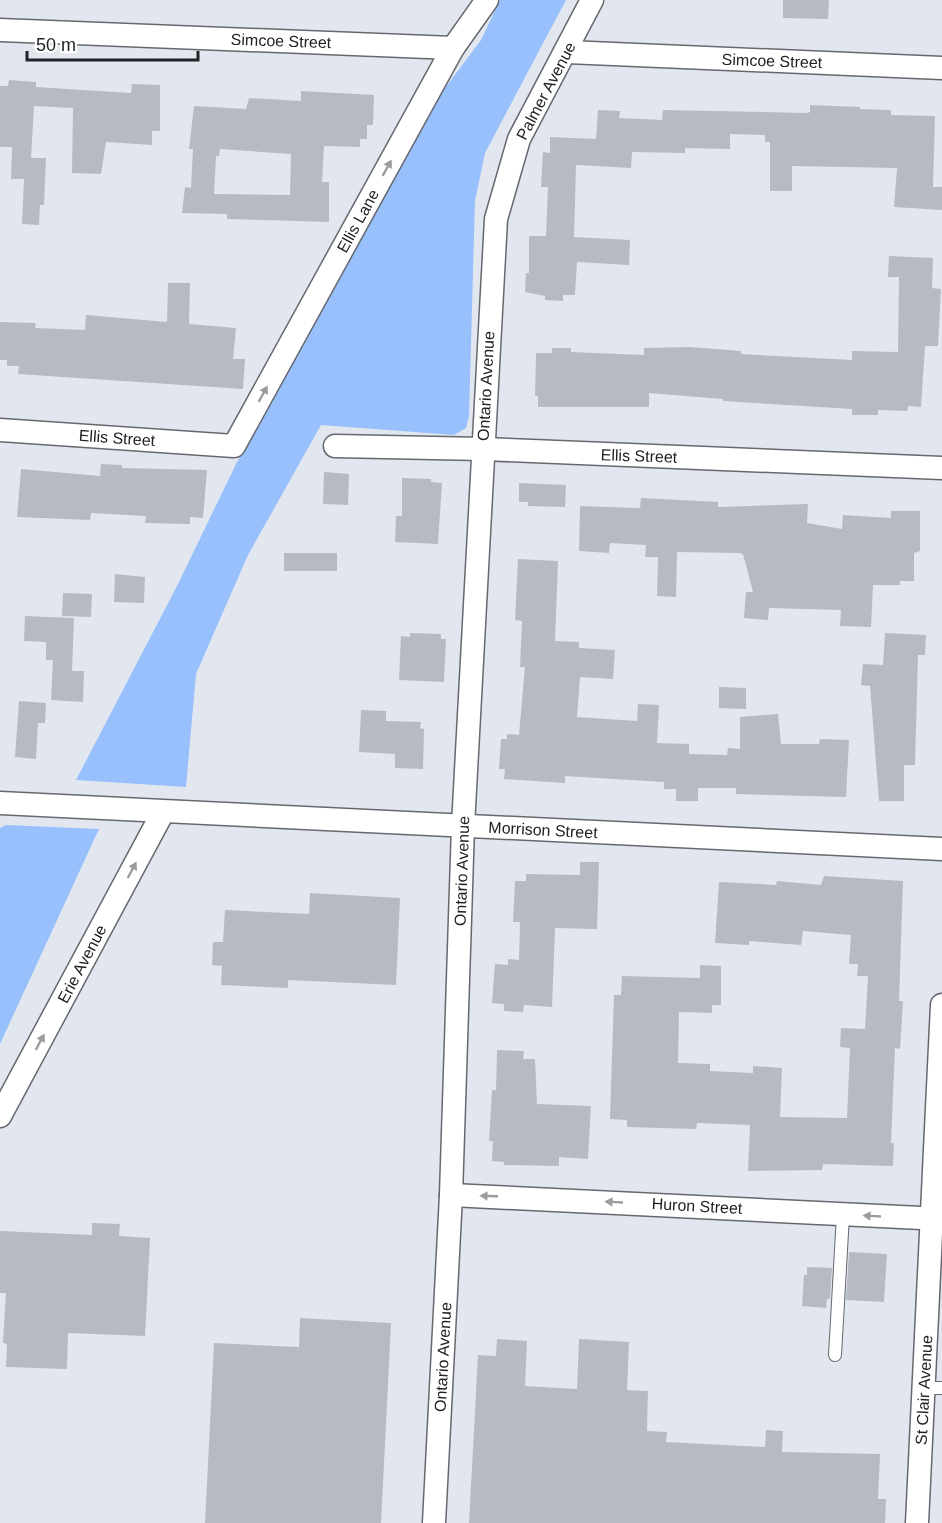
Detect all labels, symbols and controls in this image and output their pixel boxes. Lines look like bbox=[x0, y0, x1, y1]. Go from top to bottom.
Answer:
scale bar bbox=[27, 24, 198, 62]
street label: Simcoe Street bbox=[230, 31, 332, 51]
text: 50 m bbox=[36, 35, 76, 55]
street label: Palmer Avenue bbox=[513, 39, 579, 143]
street label: Simcoe Street bbox=[721, 51, 823, 71]
one-way arrow bbox=[382, 160, 392, 177]
street label: Ellis Lane bbox=[334, 186, 382, 255]
street label: Ontario Avenue bbox=[475, 331, 497, 441]
one-way arrow bbox=[258, 386, 268, 403]
street label: Ellis Street bbox=[78, 427, 156, 449]
street label: Ellis Street bbox=[600, 446, 678, 466]
street label: Ontario Avenue bbox=[452, 816, 472, 926]
street label: Morrison Street bbox=[488, 819, 599, 841]
one-way arrow bbox=[127, 861, 137, 878]
street label: Erie Avenue bbox=[54, 922, 110, 1006]
one-way arrow bbox=[35, 1033, 45, 1050]
one-way arrow bbox=[479, 1191, 498, 1200]
street label: Huron Street bbox=[651, 1195, 743, 1217]
one-way arrow bbox=[605, 1197, 624, 1206]
one-way arrow bbox=[862, 1211, 881, 1220]
street label: Ontario Avenue bbox=[432, 1302, 454, 1412]
street label: St Clair Avenue bbox=[913, 1335, 935, 1445]

